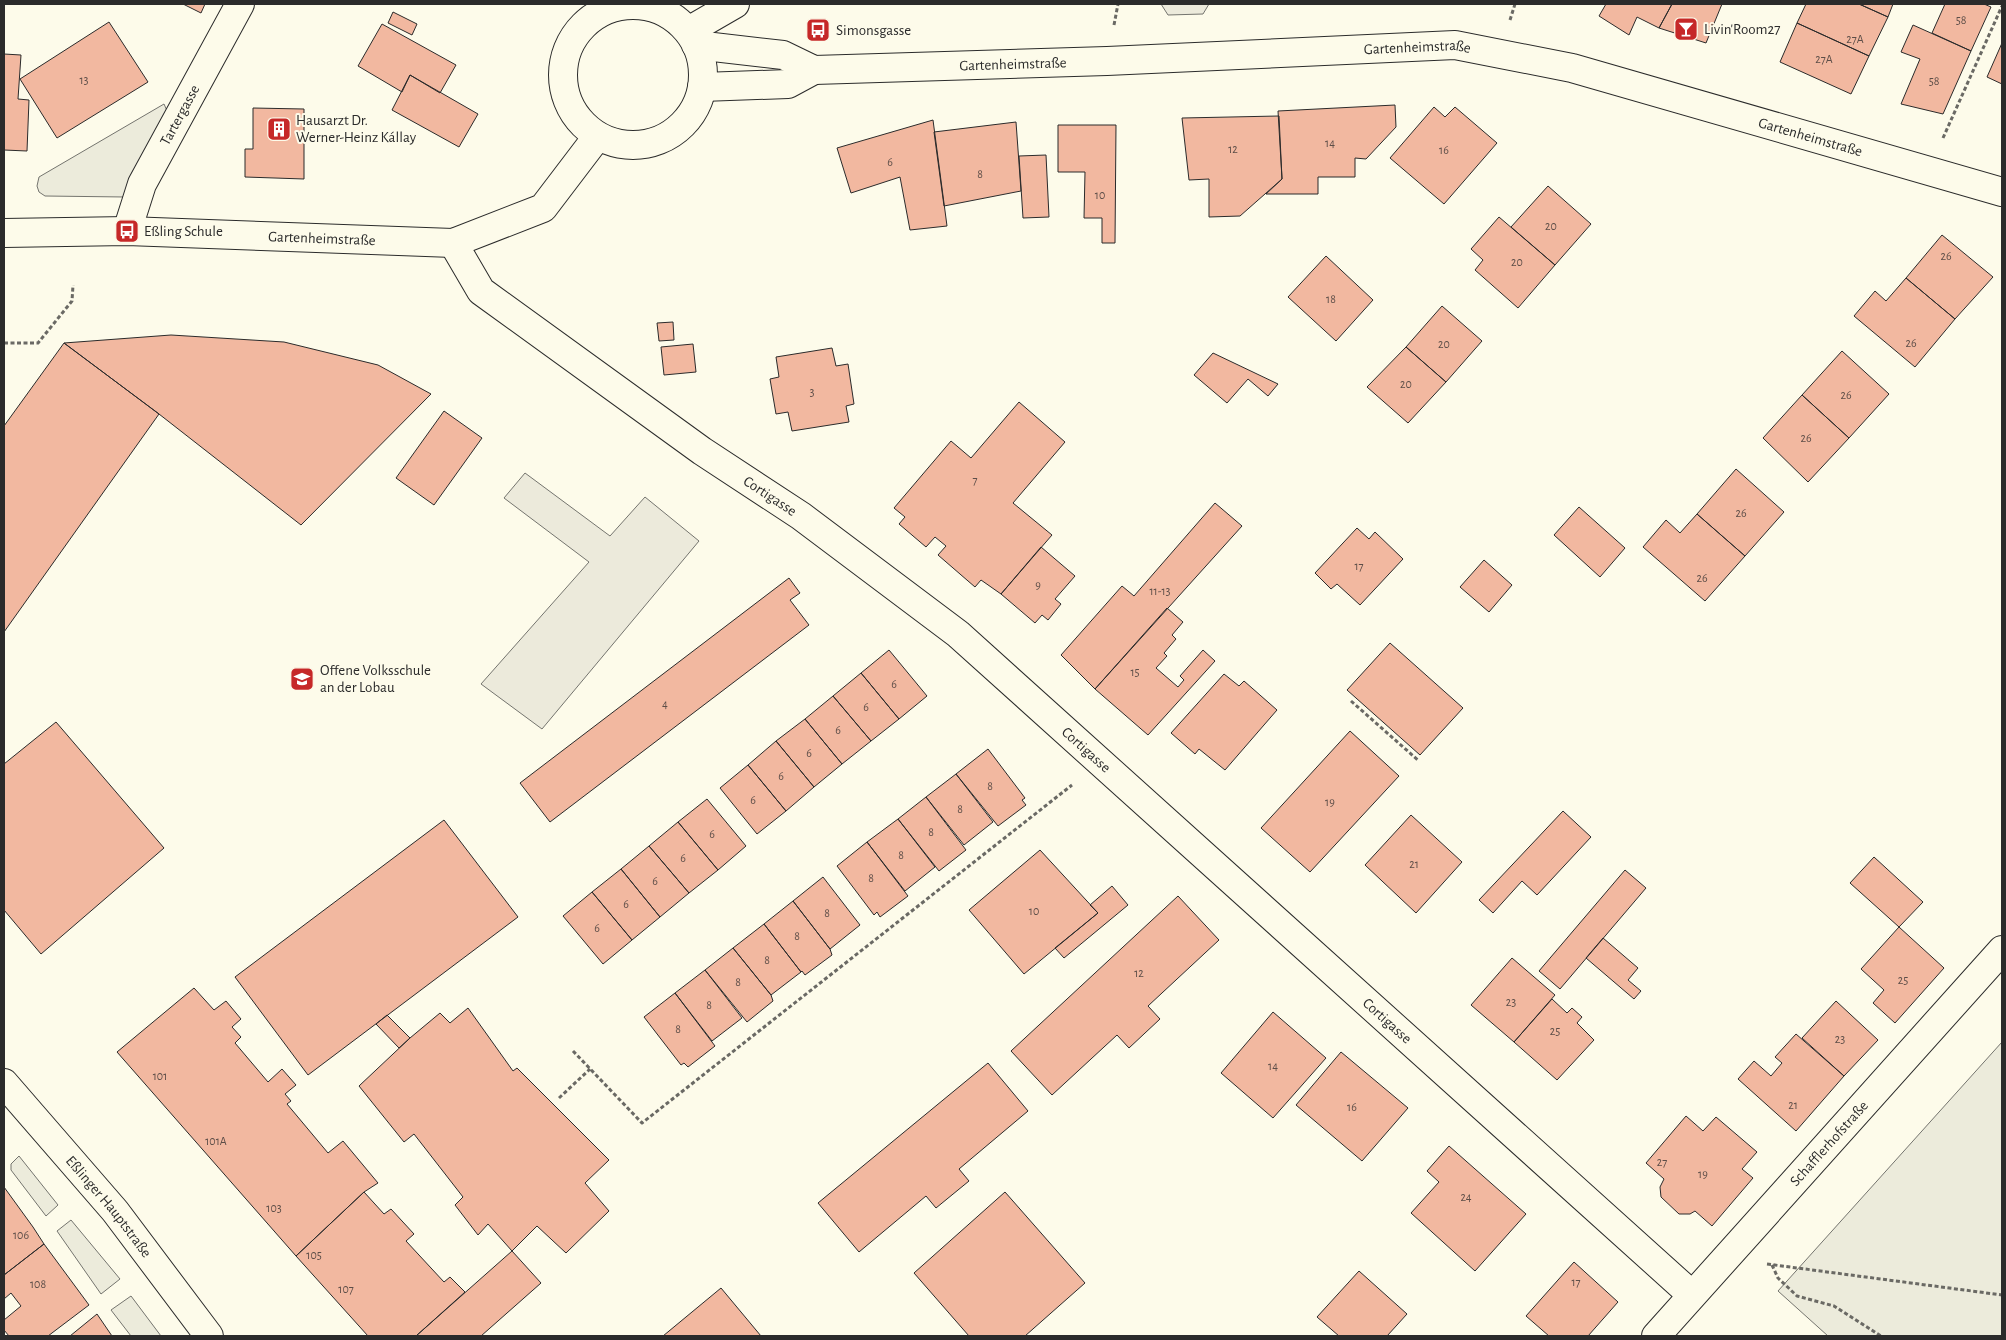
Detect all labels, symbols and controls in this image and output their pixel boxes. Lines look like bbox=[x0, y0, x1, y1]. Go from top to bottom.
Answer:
house number: 58 bbox=[1956, 14, 1967, 26]
bar icon: Livin'Room27 bbox=[1673, 16, 1699, 42]
bus stop icon: Simonsgasse bbox=[805, 17, 831, 43]
place label: Livin'Room27 bbox=[1704, 22, 1781, 37]
place label: Simonsgasse bbox=[836, 23, 911, 38]
house number: 27A bbox=[1846, 33, 1864, 45]
street label: Gartenheimstraße bbox=[1364, 37, 1472, 57]
house number: 27A bbox=[1815, 53, 1833, 65]
street label: Gartenheimstraße bbox=[959, 55, 1067, 73]
house number: 13 bbox=[79, 74, 89, 86]
house number: 58 bbox=[1929, 75, 1940, 87]
street label: Tartergasse bbox=[157, 82, 202, 148]
place label: Hausarzt Dr. Werner-Heinz Kállay bbox=[296, 113, 417, 145]
street label: Gartenheimstraße bbox=[1757, 115, 1864, 159]
building icon: Hausarzt Dr. Werner-Heinz Kállay bbox=[266, 116, 292, 142]
house number: 14 bbox=[1325, 137, 1335, 149]
house number: 12 bbox=[1228, 143, 1238, 155]
house number: 16 bbox=[1439, 144, 1449, 156]
house number: 6 bbox=[887, 156, 893, 168]
house number: 8 bbox=[977, 168, 983, 180]
house number: 10 bbox=[1095, 189, 1105, 201]
bus stop icon: Eßling Schule bbox=[114, 218, 140, 244]
house number: 20 bbox=[1545, 220, 1557, 232]
place label: Eßling Schule bbox=[144, 224, 223, 239]
street label: Gartenheimstraße bbox=[268, 229, 376, 248]
house number: 26 bbox=[1940, 250, 1952, 262]
house number: 20 bbox=[1511, 256, 1523, 268]
house number: 18 bbox=[1326, 293, 1336, 305]
house number: 26 bbox=[1905, 337, 1917, 349]
house number: 20 bbox=[1438, 338, 1450, 350]
house number: 20 bbox=[1400, 378, 1412, 390]
house number: 3 bbox=[810, 386, 815, 398]
house number: 26 bbox=[1840, 389, 1852, 401]
house number: 26 bbox=[1800, 432, 1812, 444]
street label: Cortigasse bbox=[741, 473, 800, 519]
house number: 7 bbox=[972, 474, 978, 486]
house number: 26 bbox=[1735, 507, 1747, 519]
house number: 17 bbox=[1354, 560, 1364, 572]
house number: 26 bbox=[1696, 572, 1708, 584]
house number: 9 bbox=[1035, 579, 1041, 591]
house number: 11-13 bbox=[1149, 585, 1171, 597]
place label: Offene Volksschule an der Lobau bbox=[320, 663, 431, 695]
school or university icon: Offene Volksschule an der Lobau bbox=[289, 666, 315, 692]
house number: 15 bbox=[1130, 666, 1140, 678]
house number: 6 bbox=[891, 678, 897, 690]
house number: 4 bbox=[662, 698, 668, 710]
house number: 6 bbox=[863, 701, 869, 713]
house number: 6 bbox=[835, 724, 841, 736]
street label: Cortigasse bbox=[1059, 724, 1114, 775]
house number: 6 bbox=[806, 747, 812, 759]
house number: 6 bbox=[778, 770, 784, 782]
house number: 8 bbox=[987, 780, 993, 792]
house number: 6 bbox=[750, 794, 756, 806]
house number: 19 bbox=[1325, 796, 1335, 808]
house number: 8 bbox=[957, 803, 963, 815]
house number: 8 bbox=[928, 826, 934, 838]
house number: 6 bbox=[709, 828, 715, 840]
house number: 8 bbox=[898, 849, 904, 861]
house number: 6 bbox=[680, 852, 686, 864]
house number: 21 bbox=[1409, 858, 1419, 870]
house number: 8 bbox=[868, 872, 874, 884]
house number: 6 bbox=[652, 875, 658, 887]
house number: 6 bbox=[623, 898, 629, 910]
house number: 10 bbox=[1029, 905, 1039, 917]
house number: 8 bbox=[824, 907, 830, 919]
house number: 6 bbox=[594, 922, 600, 934]
house number: 8 bbox=[794, 930, 800, 942]
house number: 8 bbox=[764, 954, 770, 966]
house number: 12 bbox=[1134, 967, 1144, 979]
house number: 25 bbox=[1898, 974, 1908, 986]
house number: 8 bbox=[735, 976, 741, 988]
street label: Cortigasse bbox=[1360, 995, 1415, 1046]
house number: 23 bbox=[1506, 996, 1516, 1008]
house number: 8 bbox=[706, 999, 712, 1011]
house number: 8 bbox=[675, 1023, 681, 1035]
house number: 25 bbox=[1550, 1025, 1560, 1037]
house number: 23 bbox=[1835, 1033, 1845, 1045]
house number: 14 bbox=[1268, 1060, 1278, 1072]
house number: 101 bbox=[153, 1070, 167, 1082]
street label: Schafflerhofstraße bbox=[1787, 1098, 1871, 1189]
house number: 21 bbox=[1788, 1099, 1798, 1111]
house number: 16 bbox=[1347, 1101, 1357, 1113]
house number: 101A bbox=[205, 1135, 227, 1147]
street label: Eßlinger Hauptstraße bbox=[63, 1153, 155, 1260]
house number: 27 bbox=[1657, 1156, 1667, 1168]
house number: 19 bbox=[1698, 1168, 1708, 1180]
house number: 24 bbox=[1460, 1191, 1472, 1203]
house number: 103 bbox=[266, 1202, 282, 1214]
house number: 106 bbox=[13, 1229, 29, 1241]
house number: 105 bbox=[306, 1249, 322, 1261]
house number: 17 bbox=[1571, 1276, 1581, 1288]
house number: 108 bbox=[30, 1278, 46, 1290]
house number: 107 bbox=[338, 1283, 354, 1295]

